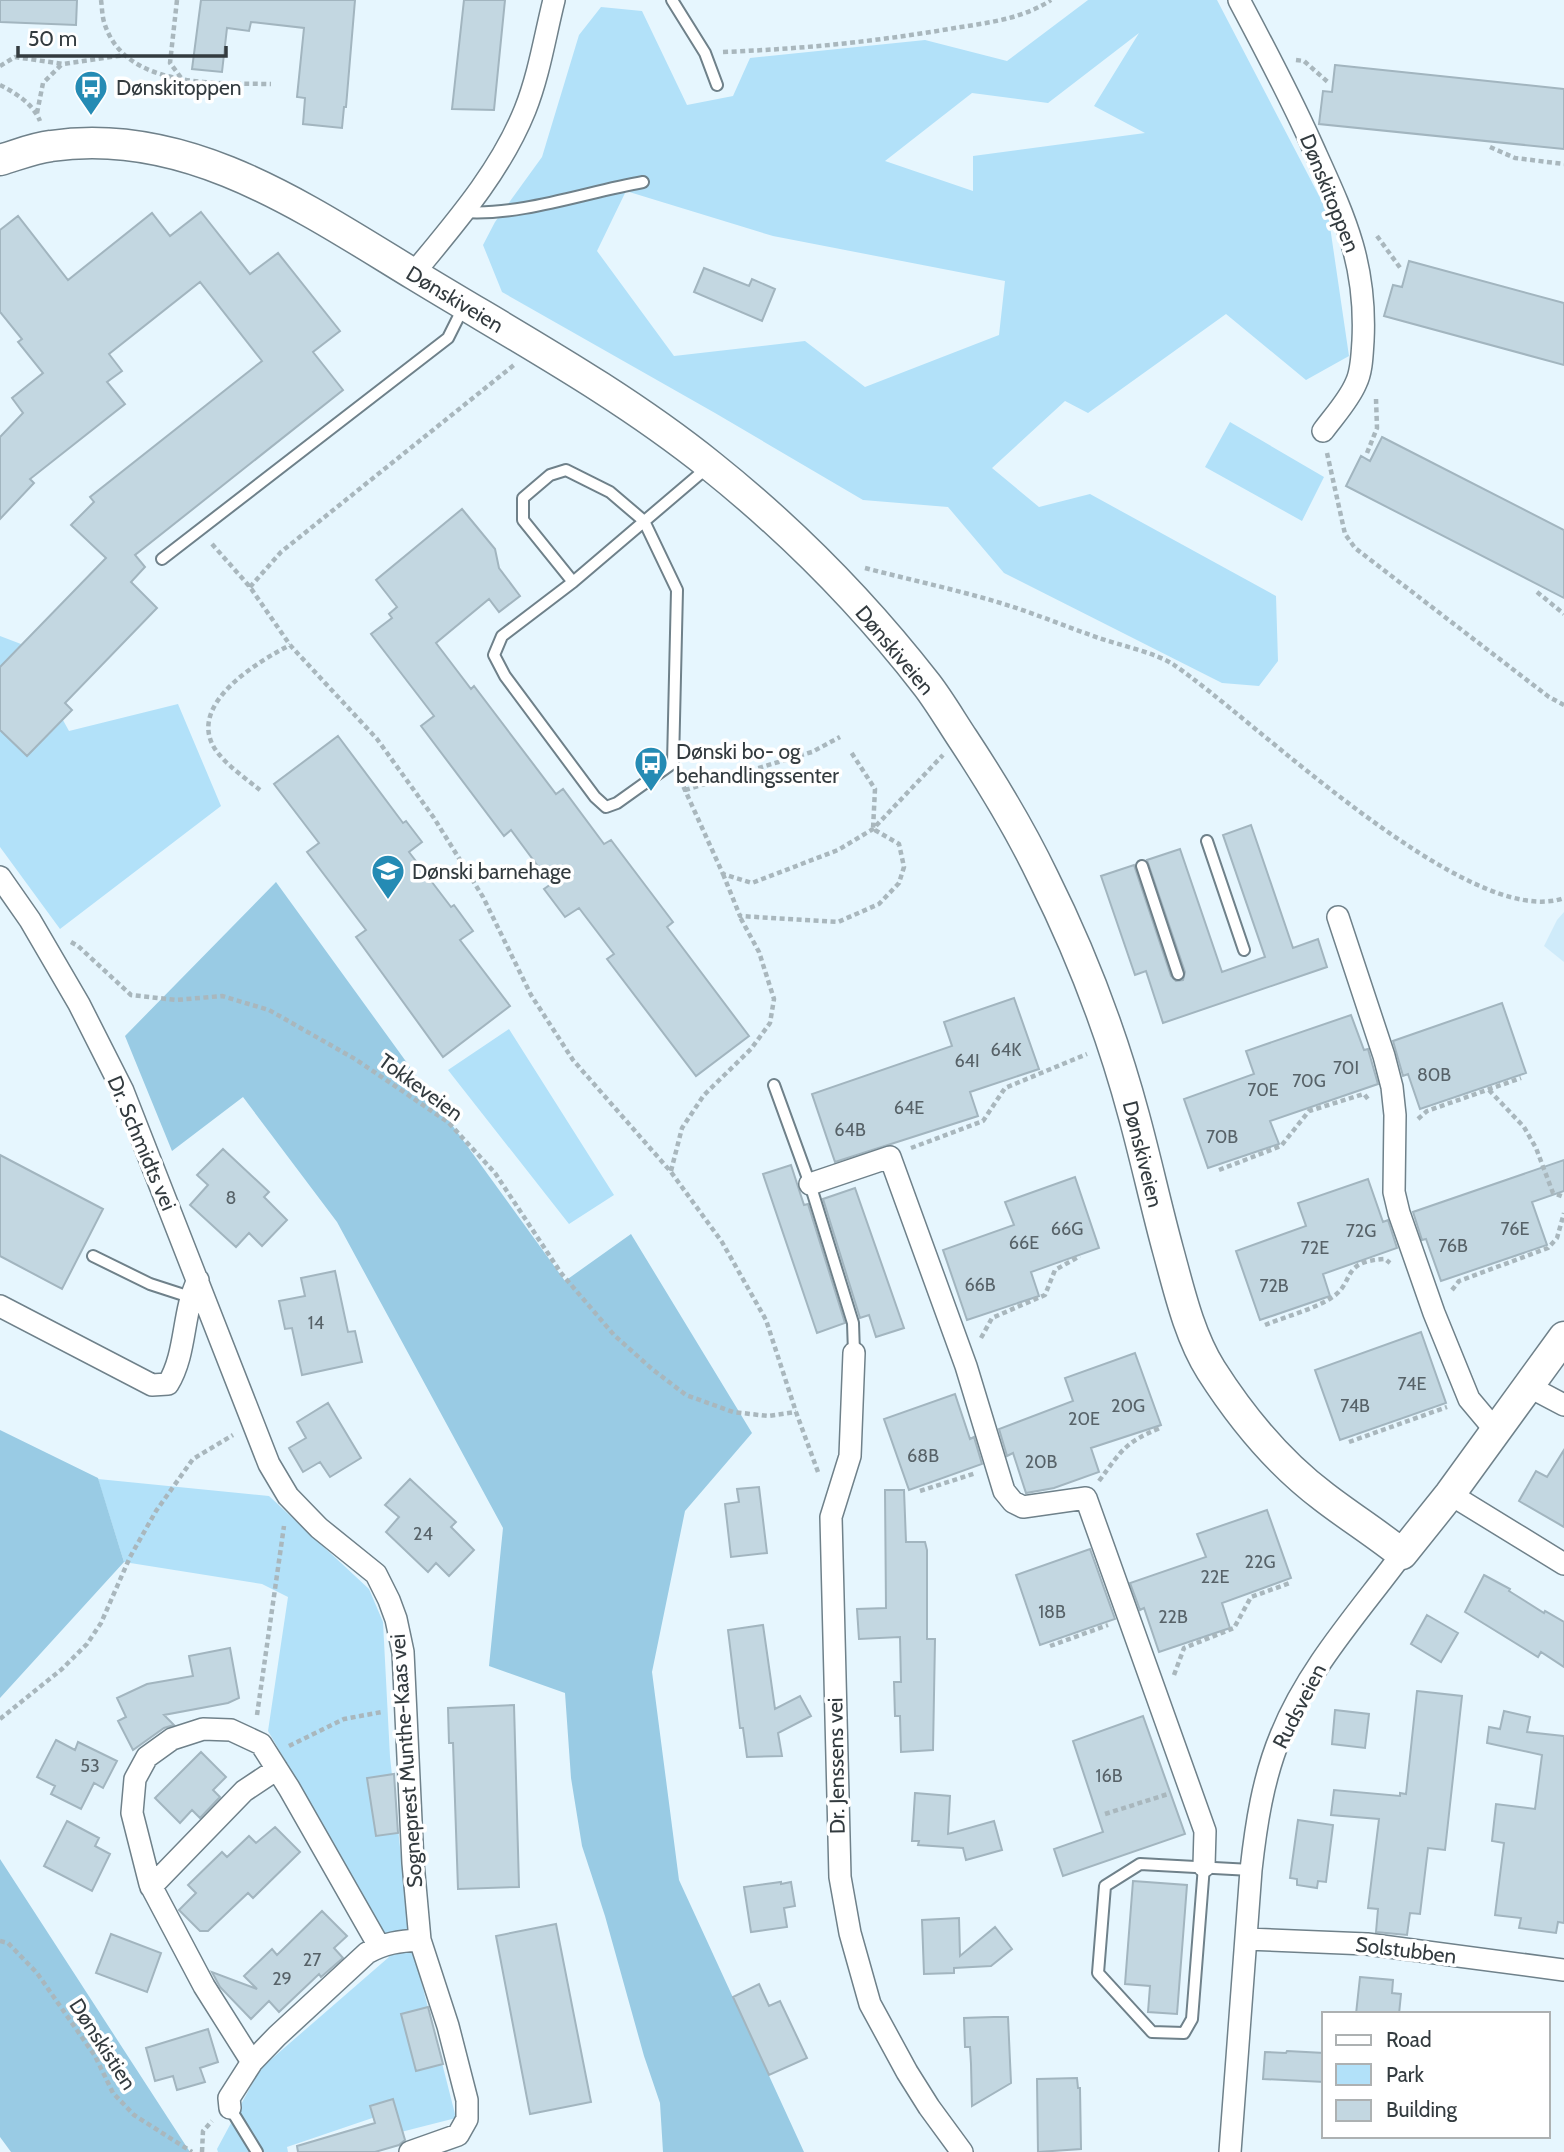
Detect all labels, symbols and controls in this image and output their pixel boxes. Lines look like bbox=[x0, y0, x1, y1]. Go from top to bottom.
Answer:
scale bar bbox=[18, 14, 226, 58]
text: 50 m bbox=[28, 26, 77, 51]
bus stop icon: Dønskitoppen bbox=[72, 68, 110, 117]
place label: Dønskitoppen bbox=[116, 75, 241, 100]
street label: Dønskitoppen bbox=[1295, 130, 1365, 256]
street label: Dønskiveien bbox=[402, 260, 508, 338]
street label: Dønskiveien bbox=[850, 600, 940, 700]
place label: Dønski bo- og behandlingssenter bbox=[676, 739, 839, 788]
bus stop icon: Dønski bo- og behandlingssenter bbox=[632, 744, 670, 793]
school or university icon: Dønski barnehage bbox=[369, 852, 407, 901]
place label: Dønski barnehage bbox=[412, 859, 571, 884]
house number: 64K bbox=[991, 1039, 1022, 1061]
street label: Tokkeveien bbox=[374, 1048, 468, 1126]
house number: 64I bbox=[954, 1050, 980, 1072]
house number: 70I bbox=[1333, 1057, 1359, 1079]
house number: 80B bbox=[1417, 1064, 1451, 1086]
house number: 70G bbox=[1292, 1070, 1326, 1092]
street label: Dr. Schmidts vei bbox=[102, 1072, 182, 1214]
house number: 70E bbox=[1247, 1079, 1279, 1101]
house number: 64E bbox=[894, 1097, 924, 1119]
street label: Dønskiveien bbox=[1118, 1098, 1168, 1210]
house number: 64B bbox=[834, 1119, 866, 1141]
house number: 70B bbox=[1206, 1126, 1238, 1148]
house number: 8 bbox=[226, 1187, 236, 1209]
house number: 66G bbox=[1051, 1218, 1083, 1240]
house number: 76E bbox=[1501, 1218, 1529, 1240]
house number: 72G bbox=[1346, 1220, 1376, 1242]
house number: 66E bbox=[1009, 1232, 1039, 1254]
house number: 76B bbox=[1438, 1235, 1468, 1257]
house number: 72E bbox=[1301, 1237, 1329, 1259]
house number: 66B bbox=[964, 1274, 996, 1296]
house number: 72B bbox=[1259, 1275, 1289, 1297]
house number: 14 bbox=[308, 1312, 324, 1334]
house number: 74E bbox=[1398, 1373, 1426, 1395]
house number: 20G bbox=[1111, 1395, 1145, 1417]
house number: 74B bbox=[1340, 1395, 1370, 1417]
house number: 20E bbox=[1068, 1408, 1100, 1430]
house number: 68B bbox=[907, 1445, 939, 1467]
house number: 20B bbox=[1025, 1451, 1058, 1473]
house number: 24 bbox=[413, 1523, 433, 1545]
house number: 22G bbox=[1245, 1551, 1275, 1573]
house number: 22E bbox=[1201, 1566, 1229, 1588]
house number: 18B bbox=[1038, 1601, 1066, 1623]
house number: 22B bbox=[1158, 1606, 1188, 1628]
street label: Sogneprest Munthe-Kaas vei bbox=[385, 1633, 427, 1889]
street label: Rudsveien bbox=[1267, 1660, 1331, 1752]
street label: Dr. Jenssens vei bbox=[822, 1698, 850, 1834]
house number: 53 bbox=[80, 1755, 100, 1777]
house number: 16B bbox=[1096, 1765, 1123, 1787]
street label: Solstubben bbox=[1354, 1931, 1458, 1969]
house number: 27 bbox=[303, 1949, 321, 1971]
house number: 29 bbox=[272, 1968, 292, 1990]
street label: Dønskistien bbox=[64, 1994, 142, 2094]
legend bbox=[1322, 2012, 1550, 2138]
text: Road bbox=[1386, 2027, 1432, 2052]
text: Park bbox=[1386, 2062, 1424, 2087]
text: Building bbox=[1386, 2097, 1458, 2122]

